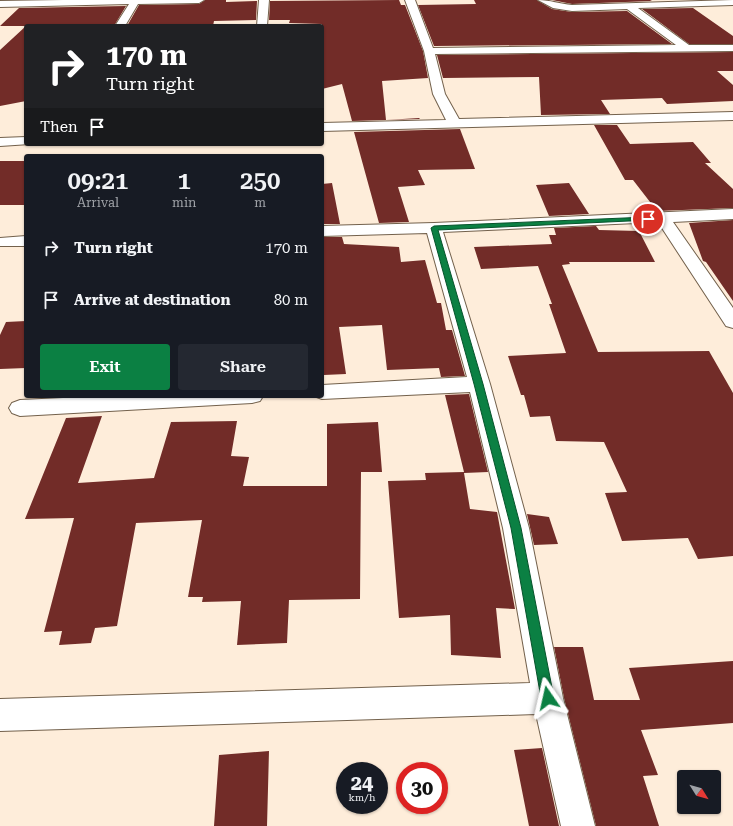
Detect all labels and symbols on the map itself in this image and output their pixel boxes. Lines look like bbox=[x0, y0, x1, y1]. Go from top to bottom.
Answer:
pin bbox=[631, 202, 665, 236]
position arrow bbox=[527, 677, 569, 719]
speed limit sign: 30 bbox=[396, 762, 448, 814]
north arrow bbox=[677, 770, 721, 814]

